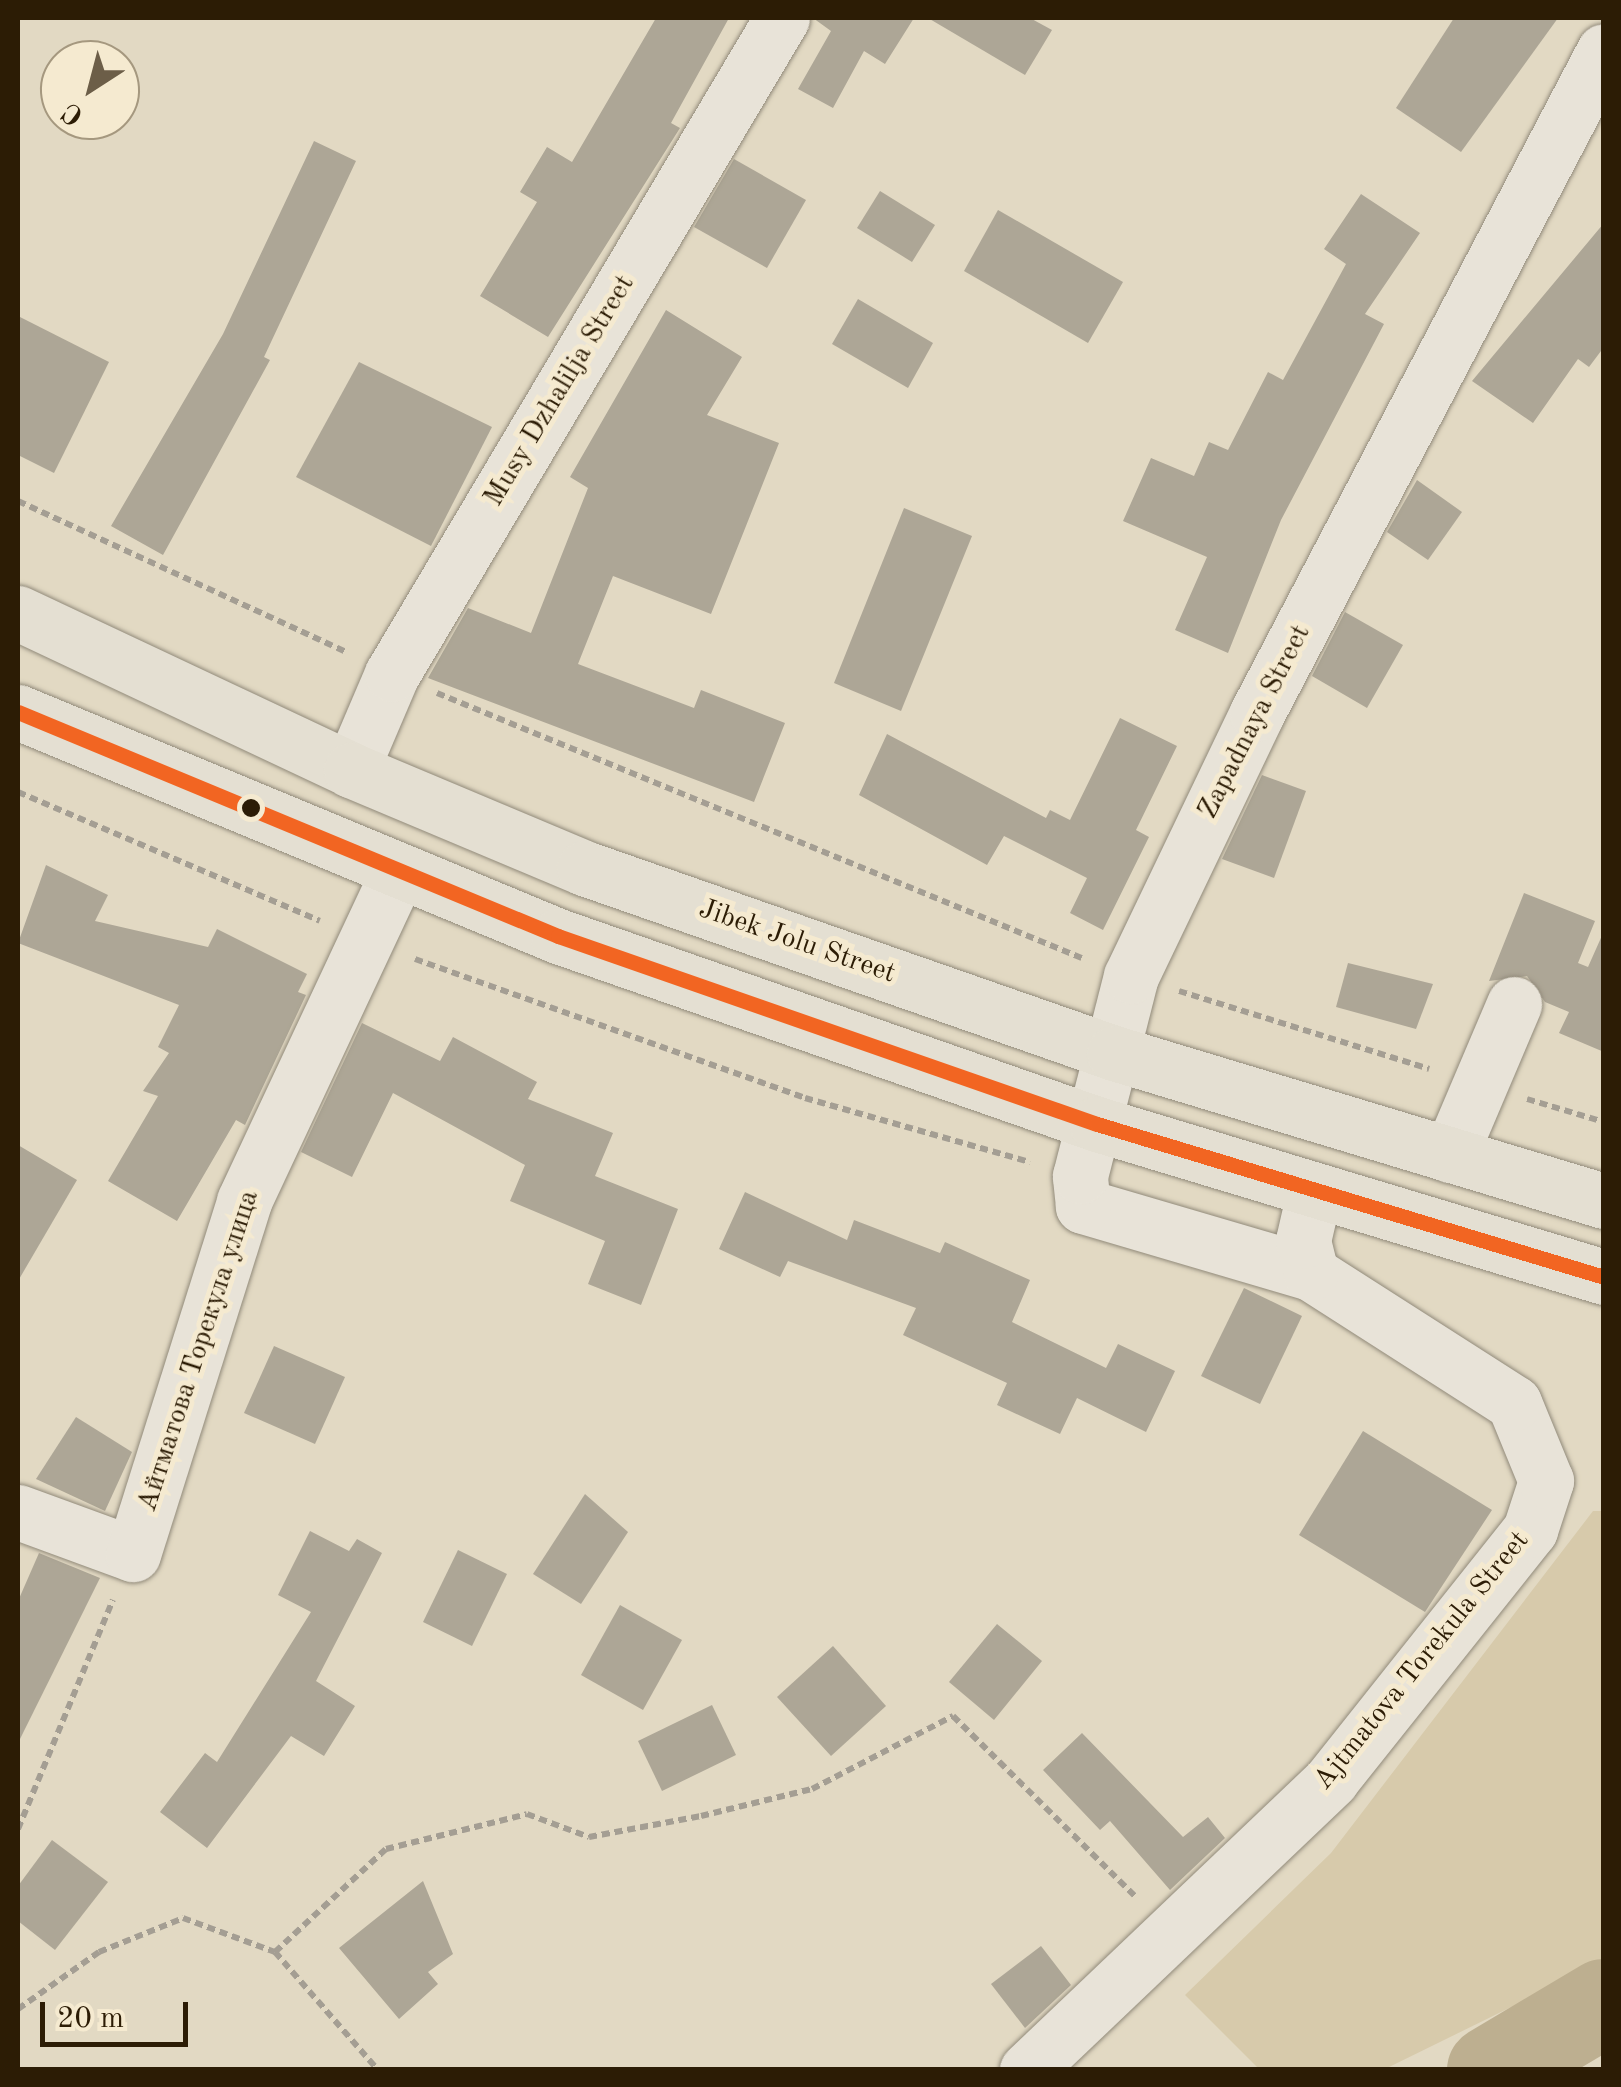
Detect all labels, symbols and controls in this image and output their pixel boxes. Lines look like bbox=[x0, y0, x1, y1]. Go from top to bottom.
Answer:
north arrow bbox=[40, 40, 140, 140]
text: С bbox=[58, 96, 89, 129]
street label: Musy Dzhalilja Street bbox=[478, 269, 642, 513]
street label: Zapadnaya Street bbox=[1192, 619, 1318, 825]
unlabelled marker bbox=[241, 798, 261, 818]
street label: Jibek Jolu Street bbox=[694, 893, 900, 991]
street label: Айтматова Торекула улица bbox=[131, 1186, 267, 1516]
street label: Ajtmatova Torekula Street bbox=[1307, 1525, 1537, 1797]
scale bar bbox=[45, 1982, 192, 2044]
text: 20 m bbox=[57, 2004, 124, 2034]

